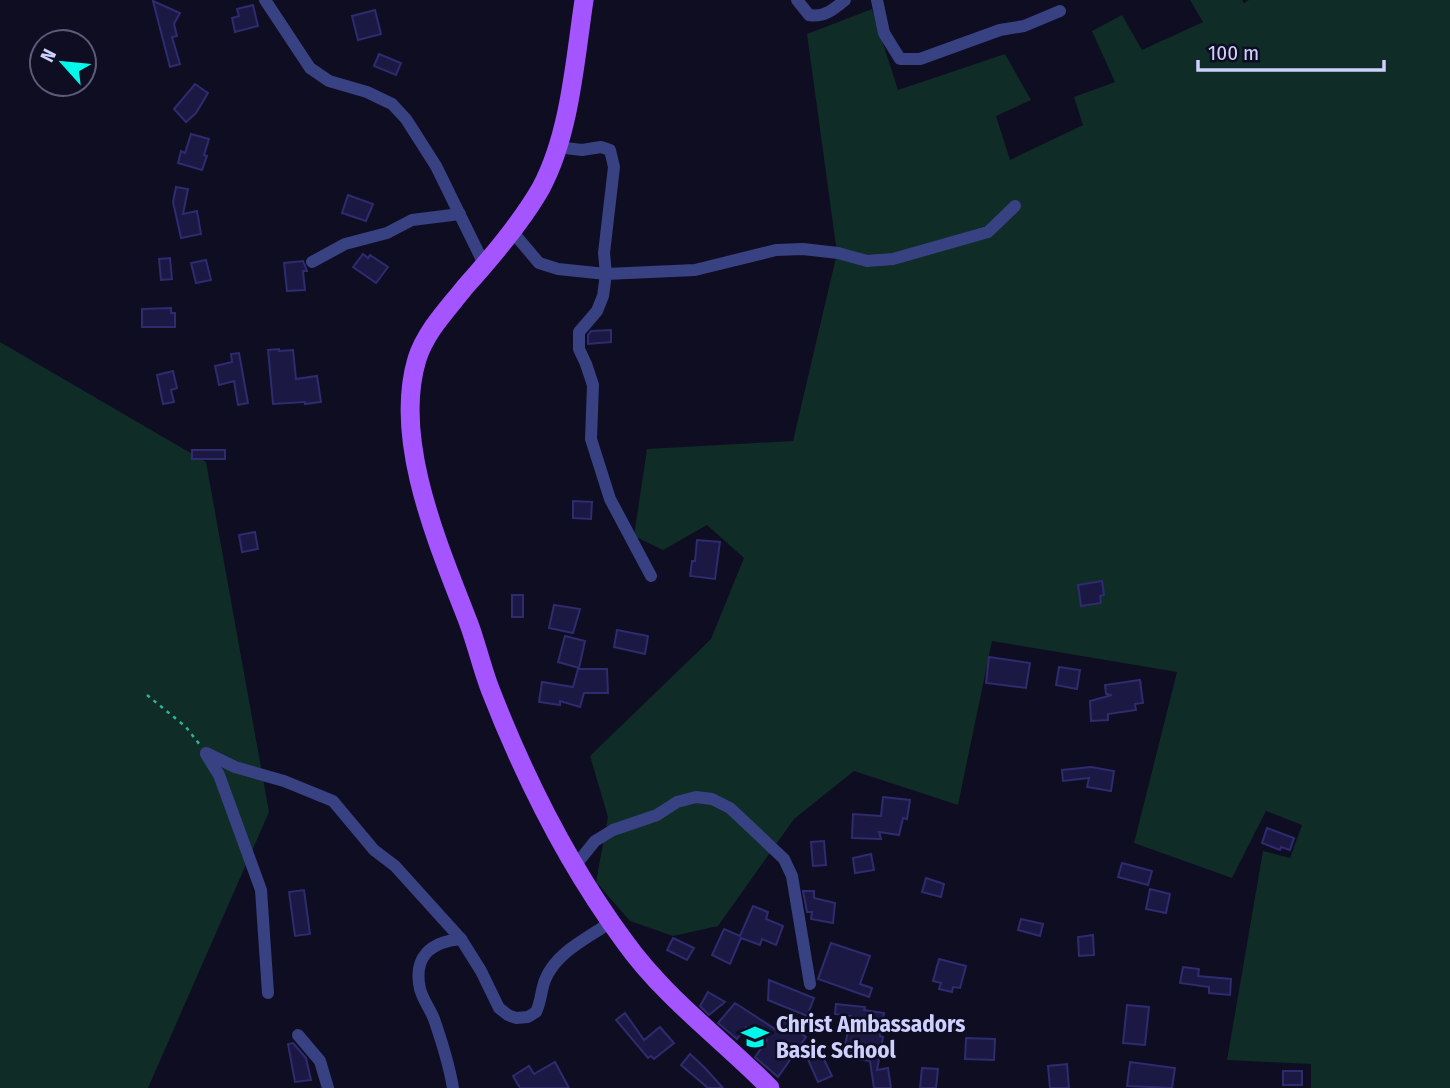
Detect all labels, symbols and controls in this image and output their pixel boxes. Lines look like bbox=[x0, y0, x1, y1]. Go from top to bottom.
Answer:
north arrow bbox=[28, 28, 98, 98]
scale bar bbox=[1198, 28, 1384, 72]
text: 100 m bbox=[1208, 40, 1259, 66]
text: N bbox=[35, 45, 61, 66]
place label: Christ Ambassadors Basic School bbox=[776, 1010, 965, 1064]
school or university icon: Christ Ambassadors Basic School bbox=[740, 1022, 770, 1052]

